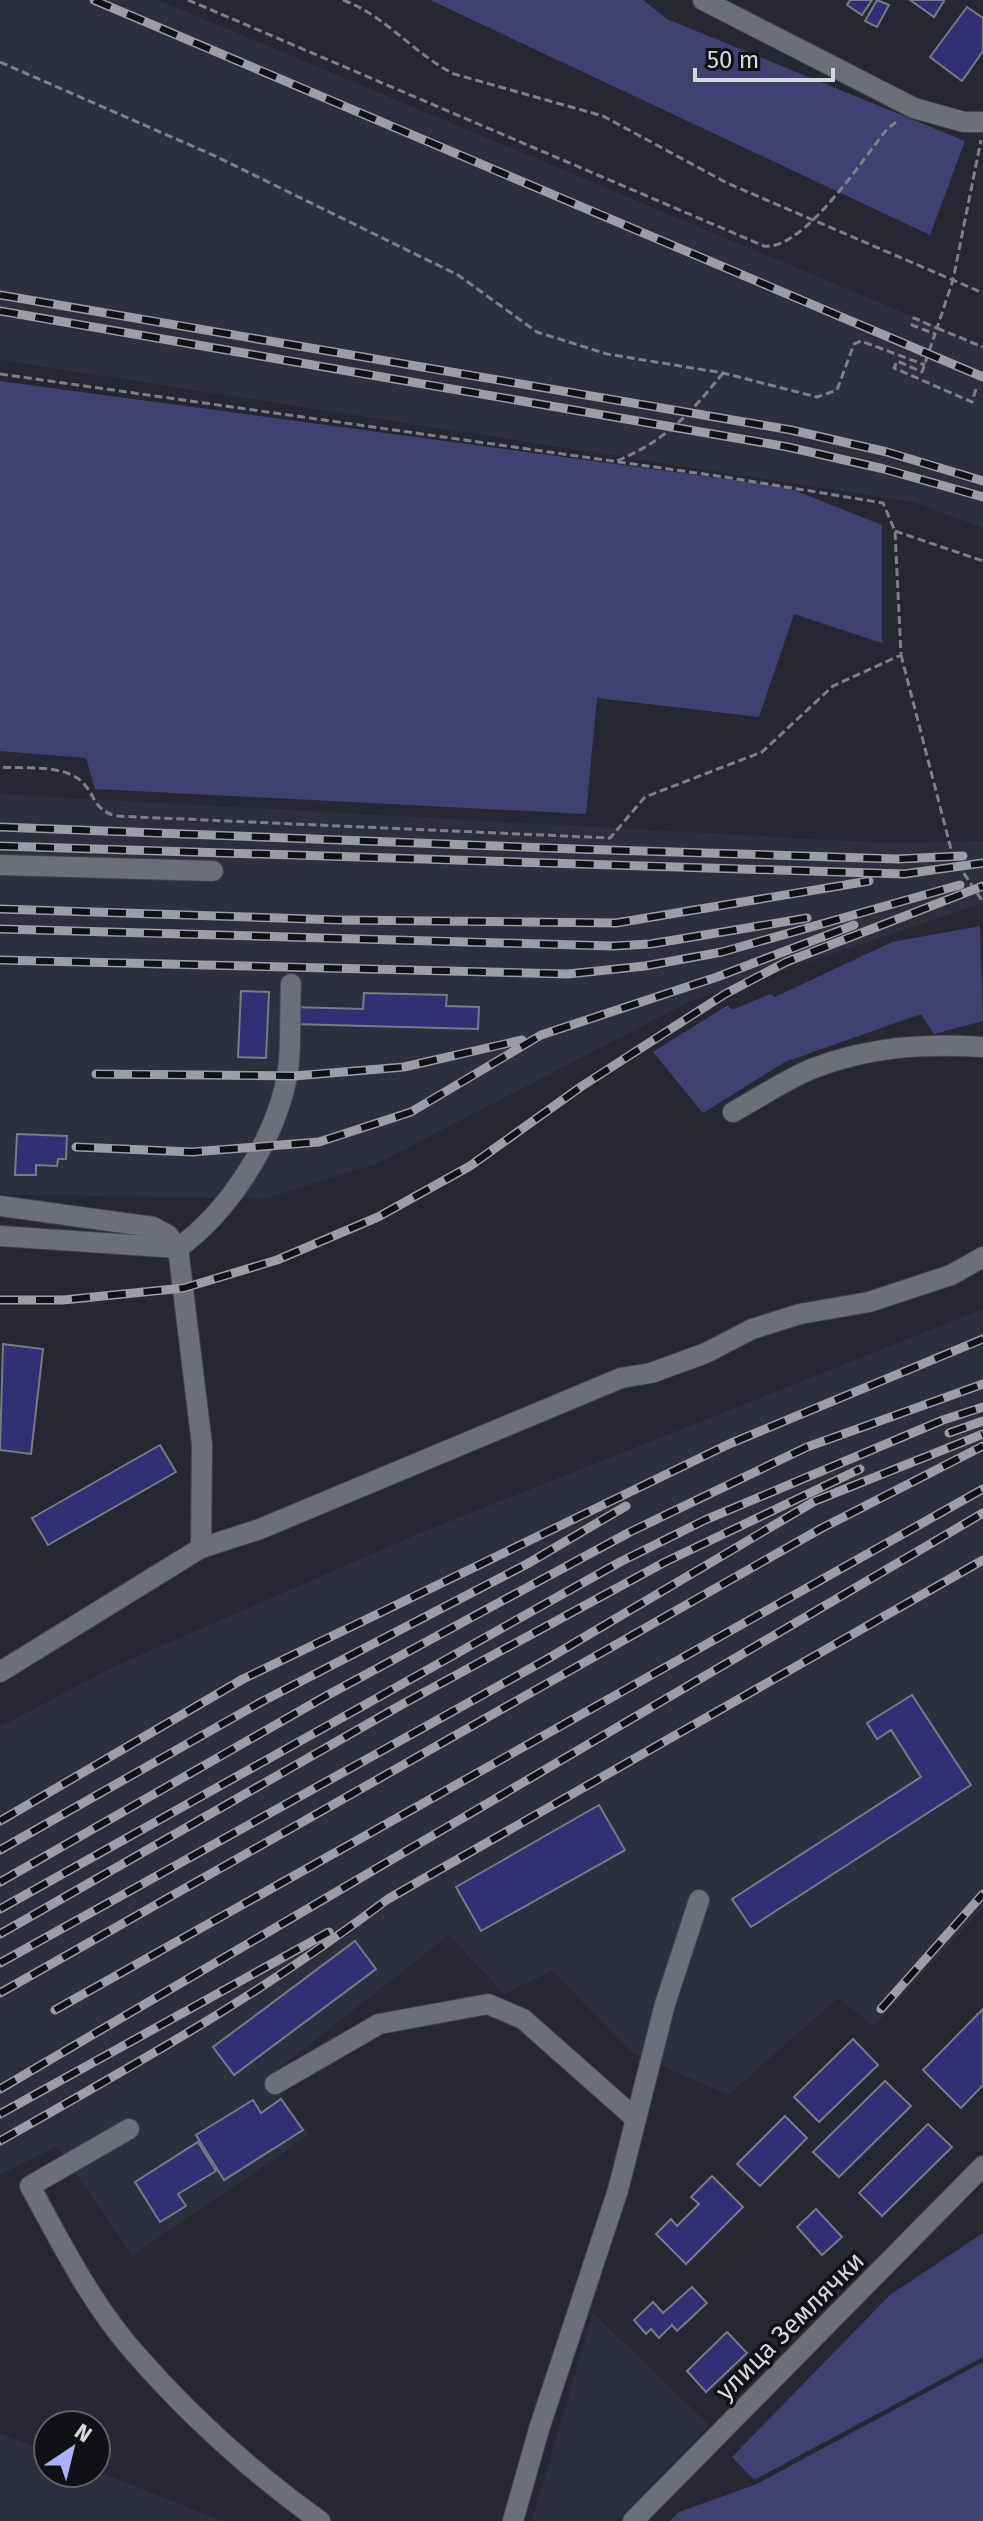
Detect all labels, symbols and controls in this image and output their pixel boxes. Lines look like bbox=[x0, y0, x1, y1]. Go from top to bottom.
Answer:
scale bar bbox=[695, 32, 833, 82]
text: 50 m bbox=[707, 46, 759, 74]
street label: улица Землячки bbox=[709, 2245, 871, 2407]
north arrow bbox=[32, 2409, 112, 2489]
text: N bbox=[69, 2418, 97, 2448]

